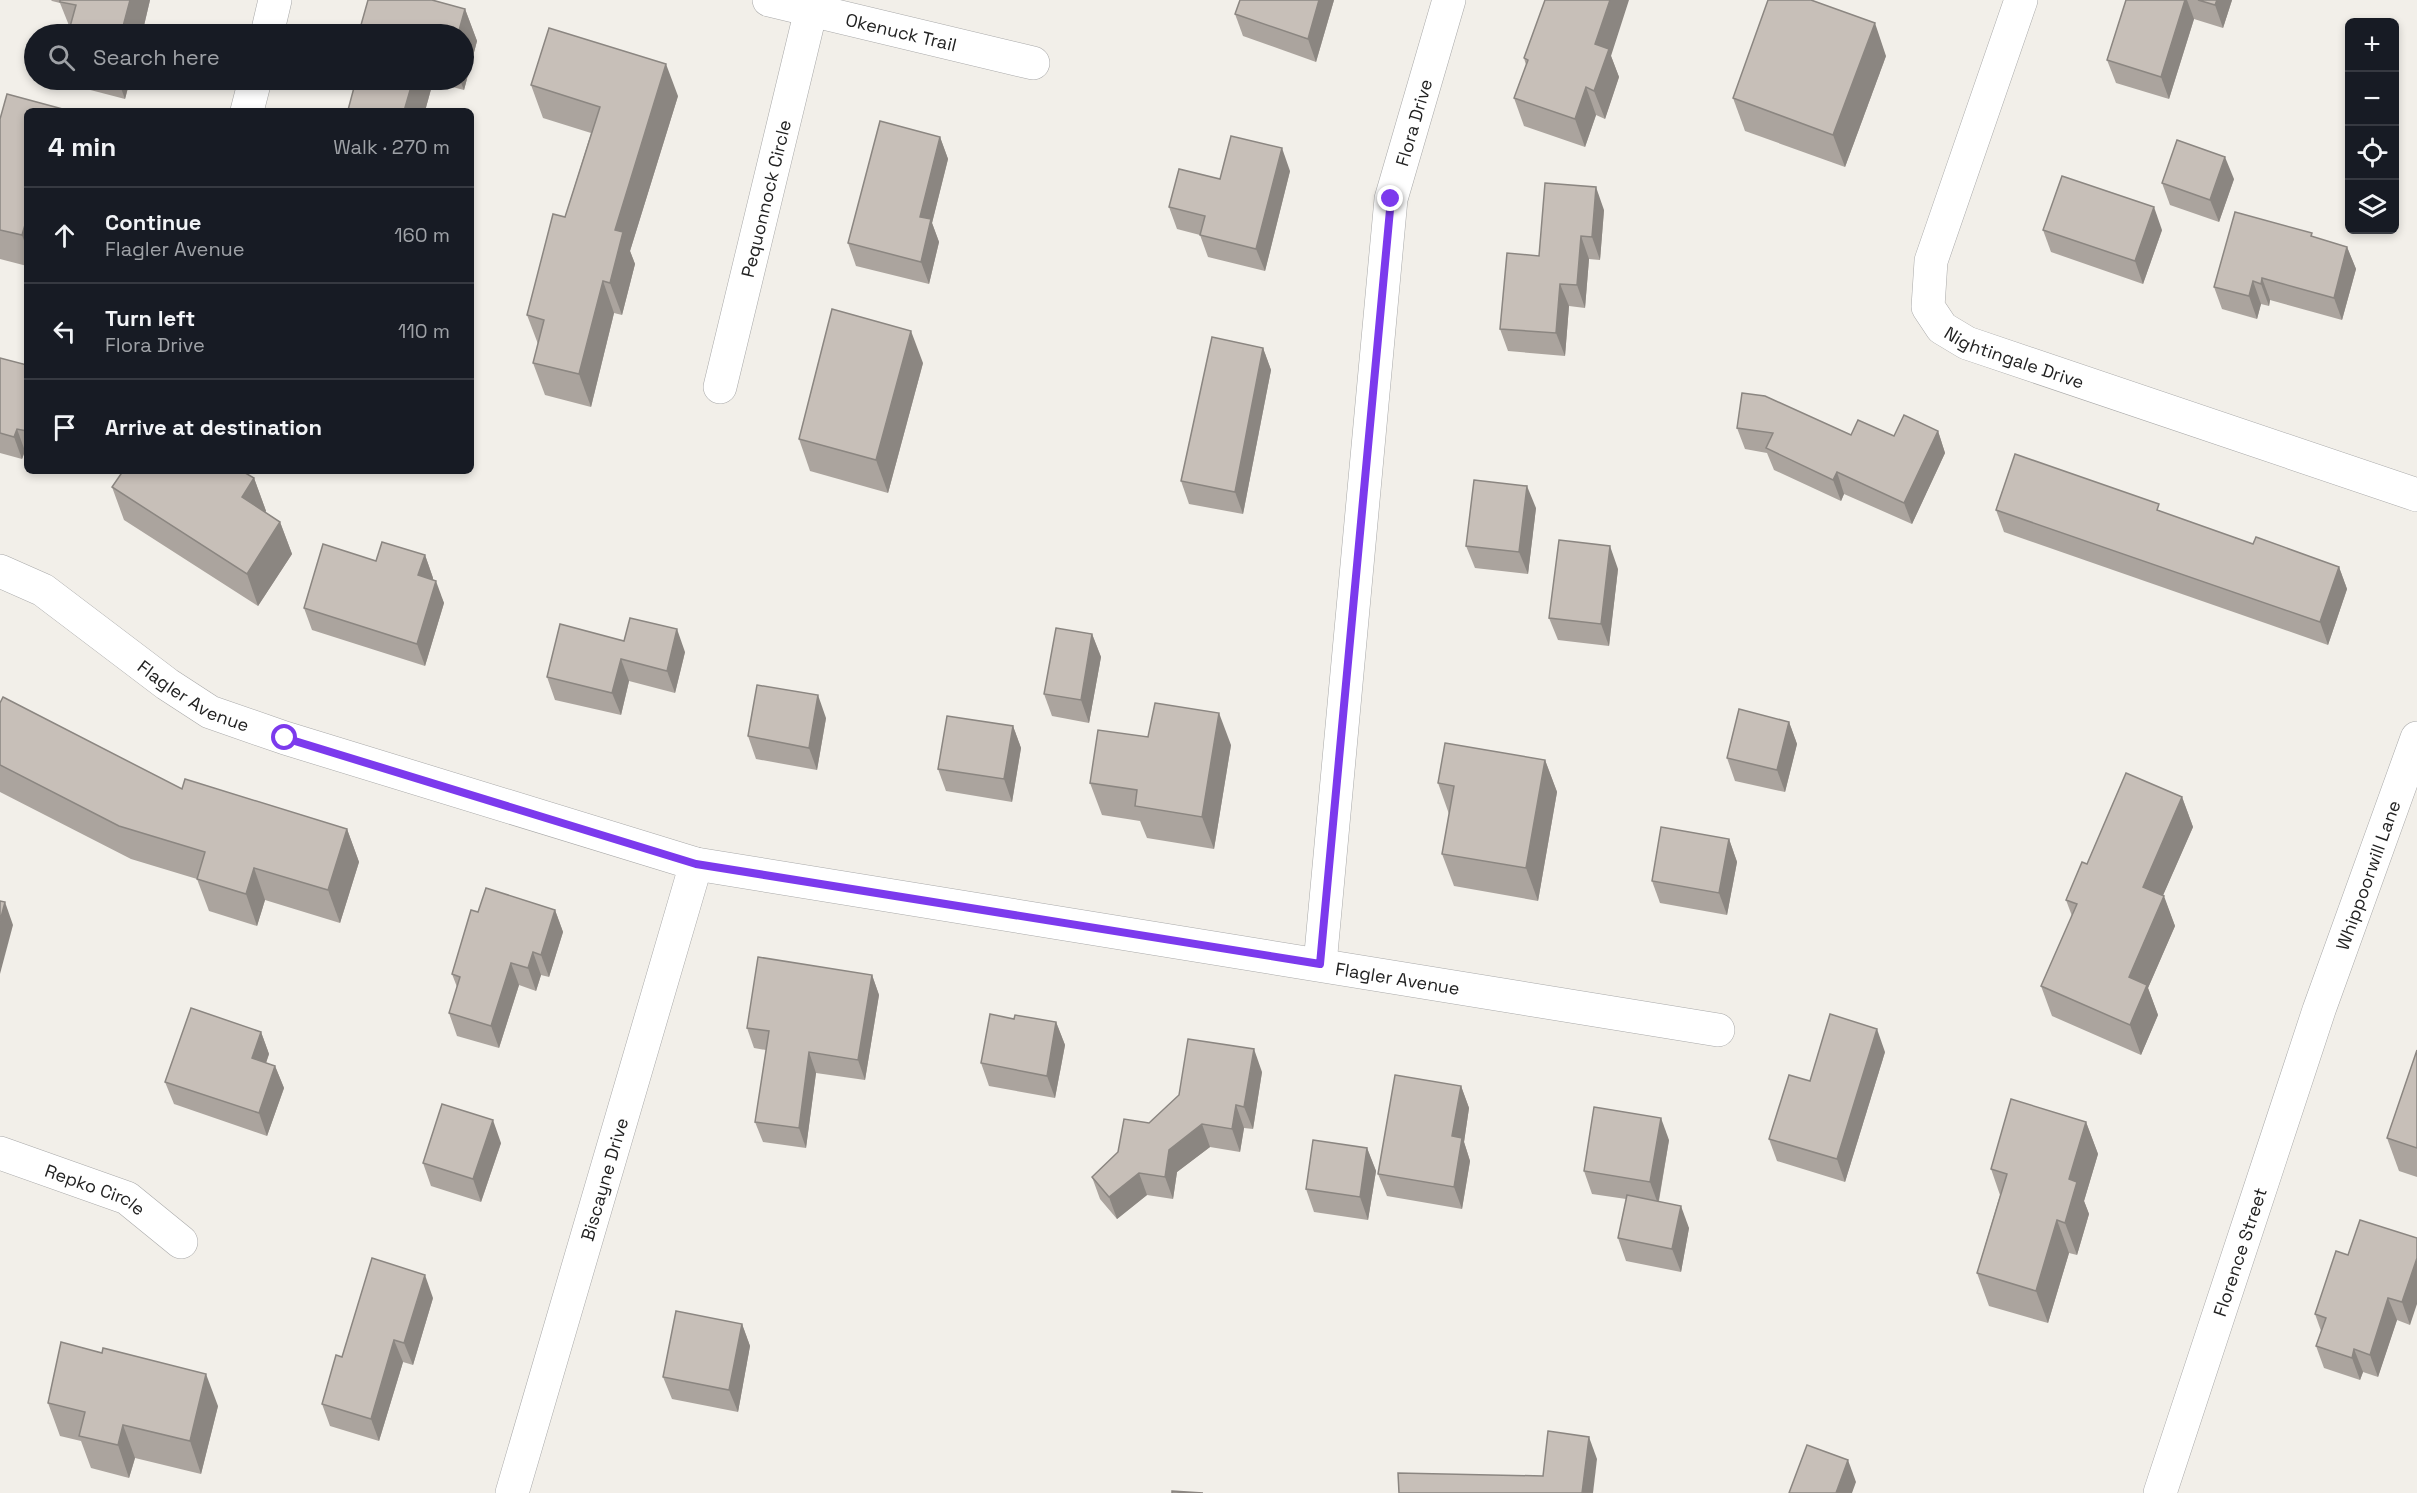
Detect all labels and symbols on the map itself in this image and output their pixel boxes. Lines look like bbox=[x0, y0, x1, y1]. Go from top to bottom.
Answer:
street label: Okenuck Trail bbox=[843, 7, 959, 56]
street label: Flora Drive bbox=[1390, 76, 1437, 169]
street label: Pequonnock Circle bbox=[735, 117, 796, 280]
route end bbox=[1377, 185, 1403, 211]
street label: Nightingale Drive bbox=[1940, 321, 2087, 393]
street label: Flagler Avenue bbox=[133, 655, 252, 736]
route start bbox=[271, 724, 297, 750]
street label: Whippoorwill Lane bbox=[2330, 797, 2405, 953]
street label: Flagler Avenue bbox=[1334, 957, 1462, 999]
street label: Biscayne Drive bbox=[575, 1115, 633, 1243]
street label: Repko Circle bbox=[42, 1158, 150, 1220]
street label: Florence Street bbox=[2207, 1184, 2271, 1319]

